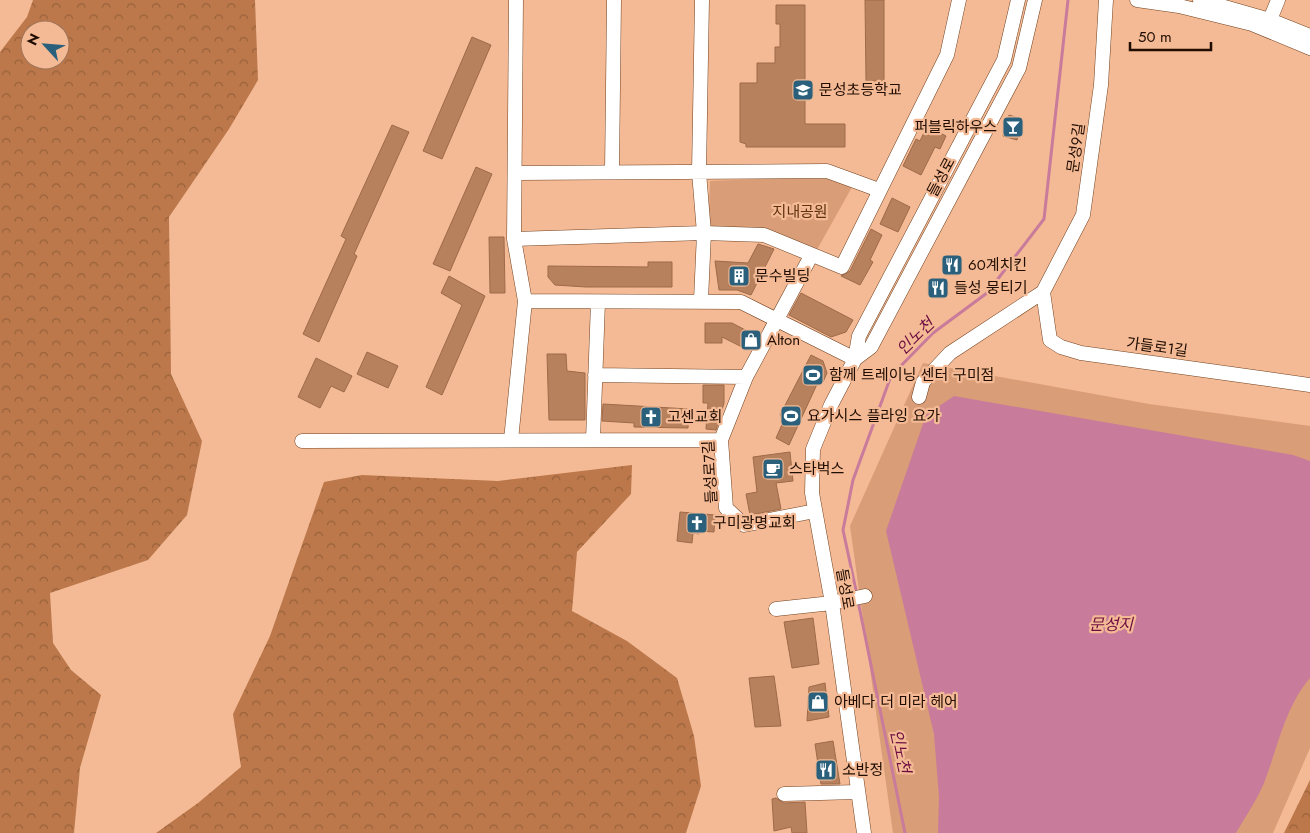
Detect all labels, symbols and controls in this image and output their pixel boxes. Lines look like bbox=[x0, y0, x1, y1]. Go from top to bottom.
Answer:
north arrow bbox=[20, 20, 70, 70]
scale bar bbox=[1130, 20, 1211, 52]
text: 50 m bbox=[1138, 26, 1172, 48]
text: N bbox=[22, 30, 45, 49]
school or university icon: 문성초등학교 bbox=[791, 78, 815, 102]
place label: 문성초등학교 bbox=[819, 79, 902, 101]
bar icon: 퍼블릭하우스 bbox=[1001, 115, 1025, 139]
place label: 퍼블릭하우스 bbox=[914, 116, 997, 138]
street label: 문성9길 bbox=[1062, 122, 1090, 174]
street label: 들성로 bbox=[922, 154, 960, 200]
park label: 지내공원 bbox=[772, 201, 828, 223]
restaurant icon: 60계치킨 bbox=[940, 253, 964, 277]
place label: 60계치킨 bbox=[968, 254, 1027, 276]
building icon: 문수빌딩 bbox=[727, 264, 751, 288]
place label: 문수빌딩 bbox=[755, 265, 810, 287]
restaurant icon: 들성 뭉티기 bbox=[926, 276, 950, 300]
place label: 들성 뭉티기 bbox=[954, 277, 1028, 299]
water label: 인노천 bbox=[891, 311, 941, 360]
shop icon: Alton bbox=[739, 328, 763, 352]
place label: Alton bbox=[767, 329, 800, 351]
street label: 가들로1길 bbox=[1125, 332, 1189, 362]
sports icon: 함께 트레이닝 센터 구미점 bbox=[801, 363, 825, 387]
place label: 함께 트레이닝 센터 구미점 bbox=[829, 364, 994, 386]
sports icon: 요가시스 플라잉 요가 bbox=[779, 404, 803, 428]
church icon: 고센교회 bbox=[639, 405, 663, 429]
place label: 요가시스 플라잉 요가 bbox=[807, 405, 940, 427]
place label: 고센교회 bbox=[667, 406, 722, 428]
street label: 들성로7길 bbox=[697, 440, 723, 504]
cafe icon: 스타벅스 bbox=[761, 457, 785, 481]
place label: 스타벅스 bbox=[789, 458, 844, 480]
church icon: 구미광명교회 bbox=[685, 511, 709, 535]
place label: 구미광명교회 bbox=[713, 512, 796, 534]
street label: 들성로 bbox=[831, 567, 859, 611]
water label: 문성지 bbox=[1089, 613, 1134, 636]
shop icon: 아베다 더 미라 헤어 bbox=[806, 690, 830, 714]
place label: 아베다 더 미라 헤어 bbox=[834, 691, 958, 713]
water label: 인노천 bbox=[885, 727, 917, 777]
restaurant icon: 소반정 bbox=[814, 758, 838, 782]
place label: 소반정 bbox=[842, 759, 883, 781]

